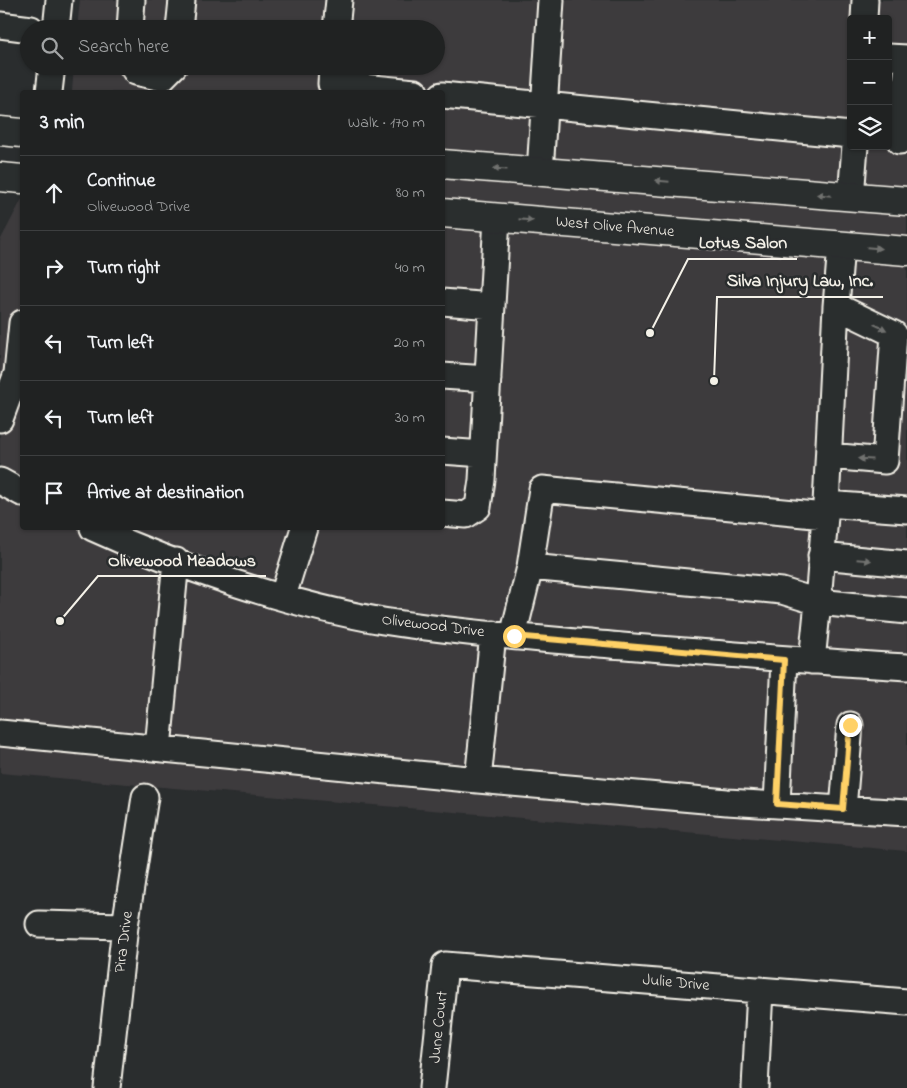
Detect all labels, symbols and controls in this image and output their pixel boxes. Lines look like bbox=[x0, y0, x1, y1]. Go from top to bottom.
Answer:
map controls bbox=[847, 15, 892, 150]
button: + bbox=[847, 15, 892, 60]
search box bbox=[20, 20, 445, 75]
icon: search bbox=[38, 34, 66, 62]
text: Search here bbox=[78, 34, 169, 61]
button: − bbox=[847, 60, 892, 105]
button: layers bbox=[847, 105, 892, 150]
text: 3 min bbox=[40, 108, 84, 138]
text: Walk · 170 m bbox=[348, 111, 425, 135]
one-way arrow bbox=[491, 164, 507, 172]
text: Continue bbox=[87, 168, 155, 195]
one-way arrow bbox=[653, 177, 669, 185]
icon: ahead bbox=[40, 179, 68, 207]
text: 80 m bbox=[396, 181, 425, 205]
one-way arrow bbox=[815, 190, 831, 198]
text: Olivewood Drive bbox=[87, 195, 190, 219]
street label: West Olive Avenue bbox=[555, 210, 676, 244]
one-way arrow bbox=[518, 216, 534, 224]
callout: Lotus Salon bbox=[688, 226, 797, 259]
text: Lotus Salon bbox=[699, 231, 787, 257]
one-way arrow bbox=[866, 245, 882, 253]
icon: right bbox=[40, 254, 68, 282]
text: Turn right bbox=[87, 255, 160, 282]
text: 40 m bbox=[395, 256, 425, 280]
callout: Silva Injury Law, Inc. bbox=[717, 264, 883, 297]
text: Silva Injury Law, Inc. bbox=[727, 269, 874, 296]
one-way arrow bbox=[873, 324, 887, 332]
icon: left bbox=[40, 329, 68, 357]
text: Turn left bbox=[87, 330, 154, 357]
text: 20 m bbox=[394, 331, 425, 355]
icon: left bbox=[40, 404, 68, 432]
text: Turn left bbox=[87, 405, 154, 432]
text: 30 m bbox=[395, 406, 425, 430]
one-way arrow bbox=[857, 455, 873, 463]
icon: arrive bbox=[40, 479, 68, 507]
text: Arrive at destination bbox=[87, 480, 244, 507]
callout: Olivewood Meadows bbox=[98, 543, 266, 576]
text: Olivewood Meadows bbox=[108, 549, 256, 575]
one-way arrow bbox=[856, 556, 872, 564]
street label: Olivewood Drive bbox=[380, 608, 487, 644]
route start bbox=[503, 625, 526, 648]
route end bbox=[839, 714, 862, 737]
street label: Pira Drive bbox=[108, 909, 140, 974]
street label: Julie Drive bbox=[642, 968, 711, 998]
street label: June Court bbox=[423, 989, 455, 1064]

